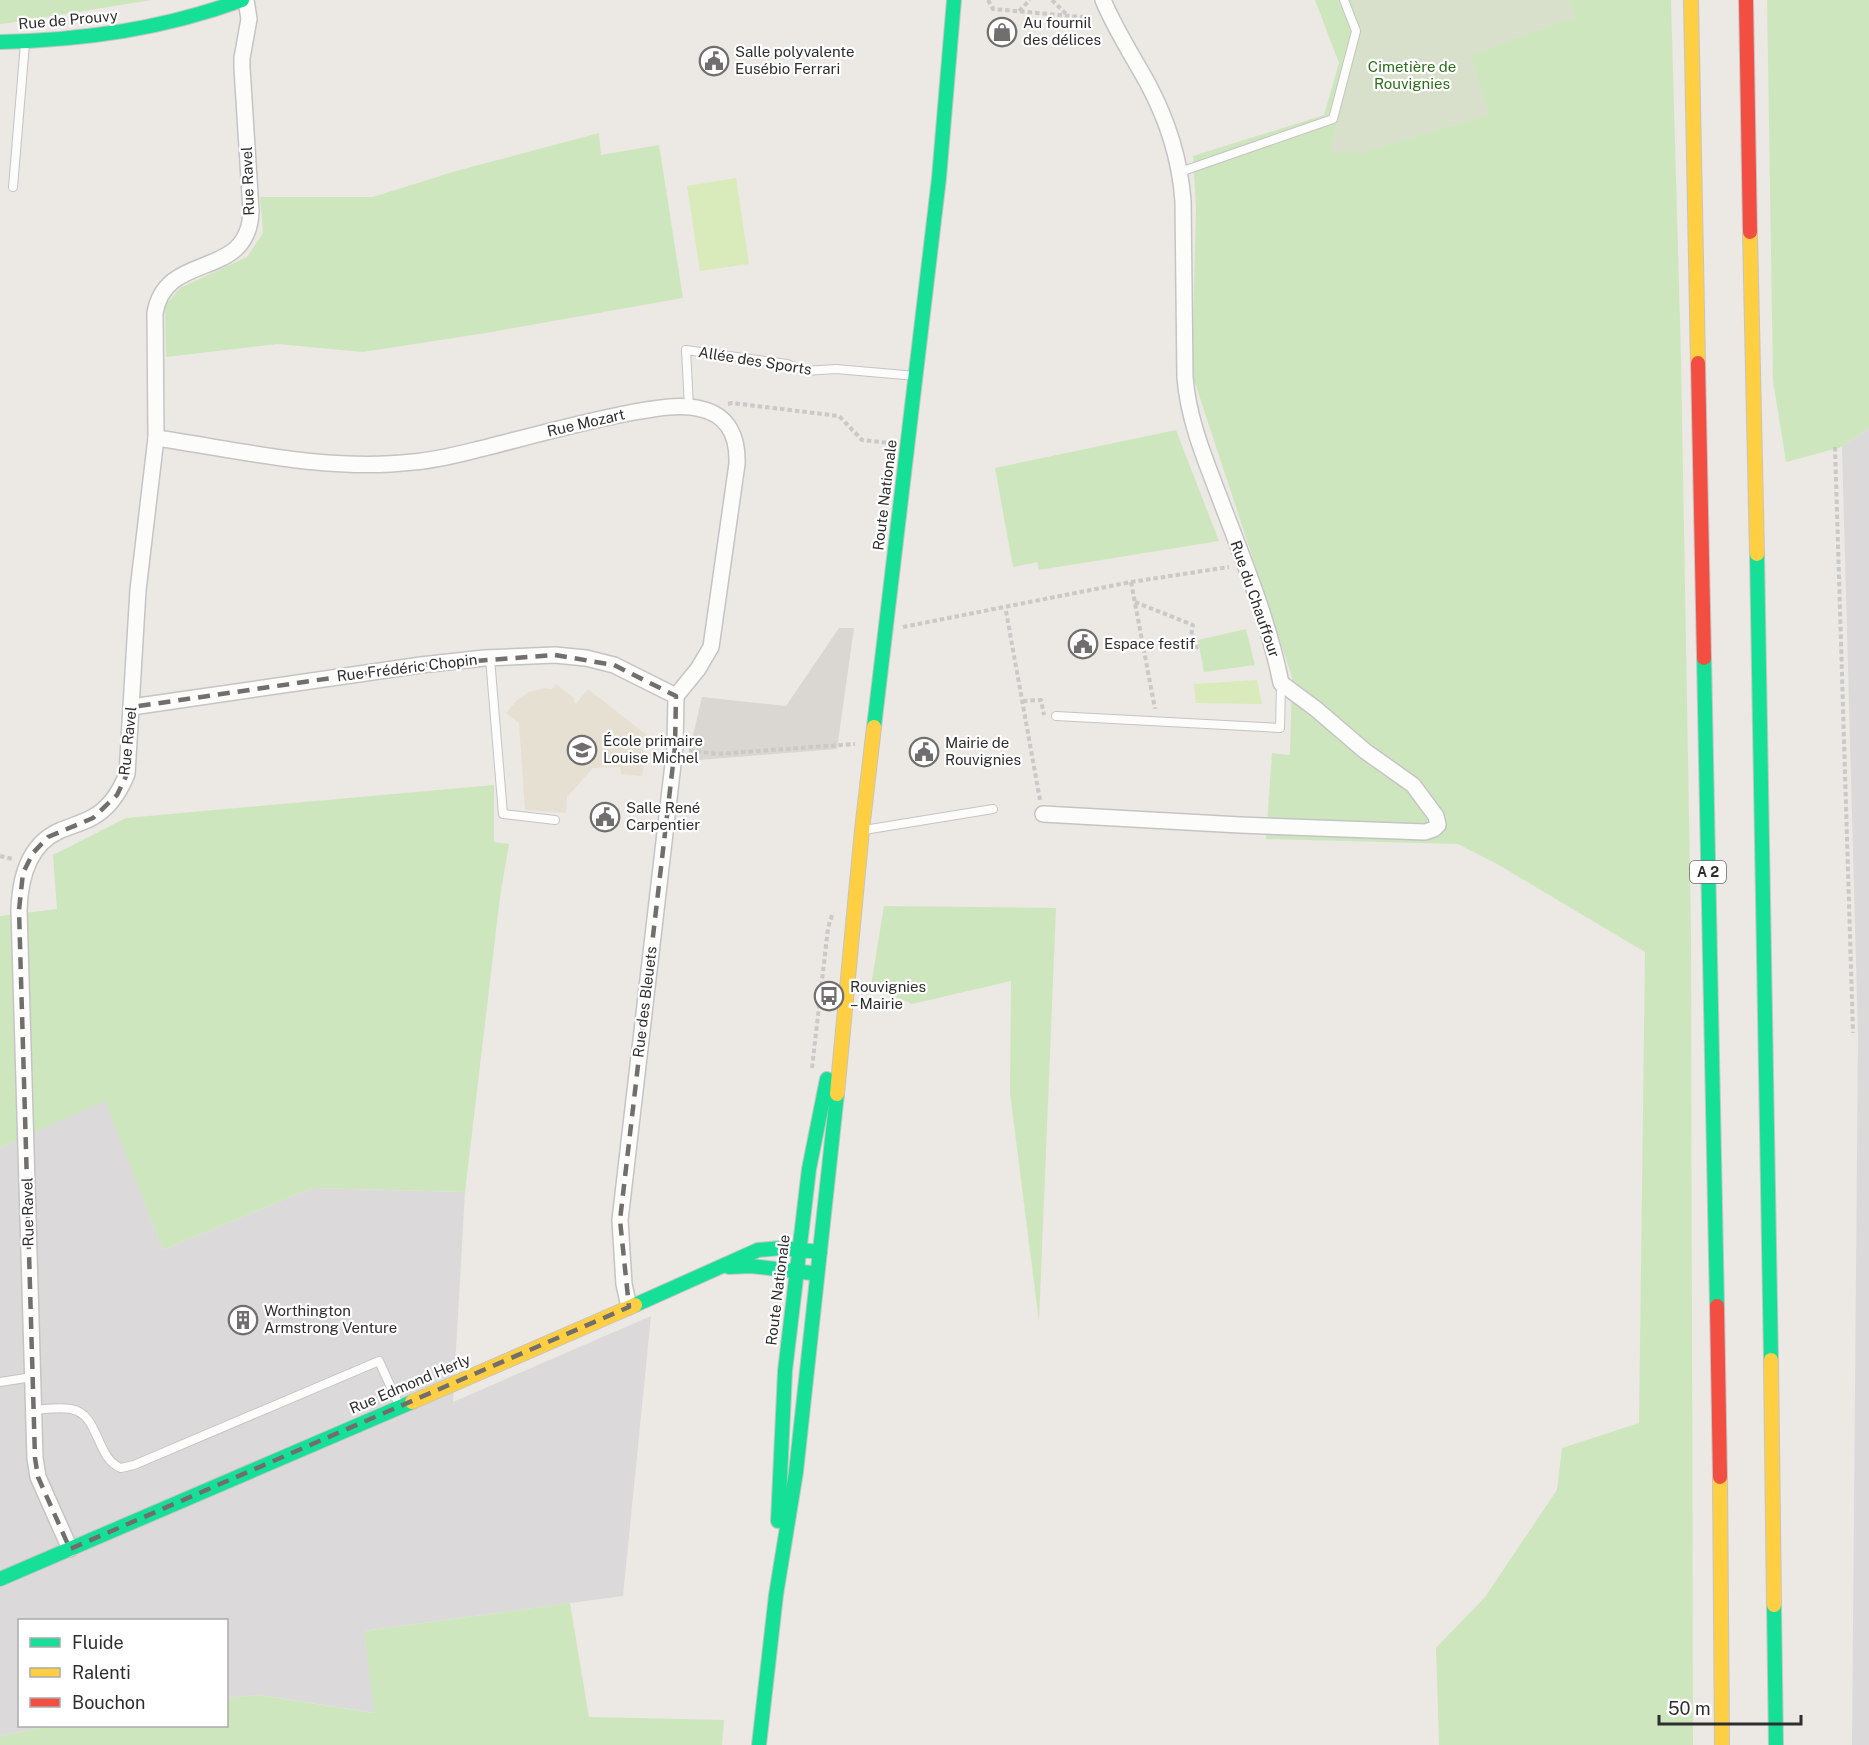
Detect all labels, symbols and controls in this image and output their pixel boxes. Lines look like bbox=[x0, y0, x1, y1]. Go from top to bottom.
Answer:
street label: Rue de Prouvy bbox=[18, 7, 118, 32]
place label: Au fournil des délices bbox=[1023, 14, 1101, 48]
shop icon: Au fournil des délices bbox=[986, 16, 1018, 48]
place label: Salle polyvalente Eusébio Ferrari bbox=[735, 43, 854, 77]
public building icon: Salle polyvalente Eusébio Ferrari bbox=[698, 45, 730, 77]
park label: Cimetière de Rouvignies bbox=[1368, 58, 1456, 92]
street label: Rue Ravel bbox=[238, 146, 257, 216]
street label: Allée des Sports bbox=[697, 343, 813, 378]
street label: Rue Mozart bbox=[545, 405, 627, 440]
street label: Route Nationale bbox=[869, 439, 900, 551]
street label: Rue du Chauffour bbox=[1228, 538, 1283, 660]
public building icon: Espace festif bbox=[1067, 628, 1099, 660]
place label: Espace festif bbox=[1104, 635, 1195, 652]
street label: Rue Frédéric Chopin bbox=[336, 650, 478, 685]
street label: Rue Ravel bbox=[115, 706, 140, 776]
place label: École primaire Louise Michel bbox=[603, 732, 703, 766]
school or university icon: École primaire Louise Michel bbox=[566, 734, 598, 766]
place label: Mairie de Rouvignies bbox=[945, 734, 1021, 768]
public building icon: Mairie de Rouvignies bbox=[908, 736, 940, 768]
place label: Salle René Carpentier bbox=[626, 799, 700, 833]
public building icon: Salle René Carpentier bbox=[589, 801, 621, 833]
road number: A 2 bbox=[1690, 861, 1726, 883]
street label: Rue des Bleuets bbox=[629, 945, 660, 1059]
place label: Rouvignies – Mairie bbox=[850, 978, 926, 1012]
bus stop icon: Rouvignies – Mairie bbox=[813, 980, 845, 1012]
street label: Rue Ravel bbox=[18, 1177, 37, 1247]
street label: Route Nationale bbox=[762, 1234, 793, 1346]
place label: Worthington Armstrong Venture bbox=[264, 1302, 397, 1336]
building icon: Worthington Armstrong Venture bbox=[227, 1304, 259, 1336]
street label: Rue Edmond Herly bbox=[347, 1350, 473, 1417]
legend bbox=[18, 1619, 228, 1727]
text: Fluide bbox=[72, 1632, 124, 1653]
text: Ralenti bbox=[72, 1662, 131, 1683]
scale bar bbox=[1659, 1688, 1802, 1726]
text: Bouchon bbox=[72, 1692, 145, 1713]
text: 50 m bbox=[1668, 1698, 1711, 1719]

